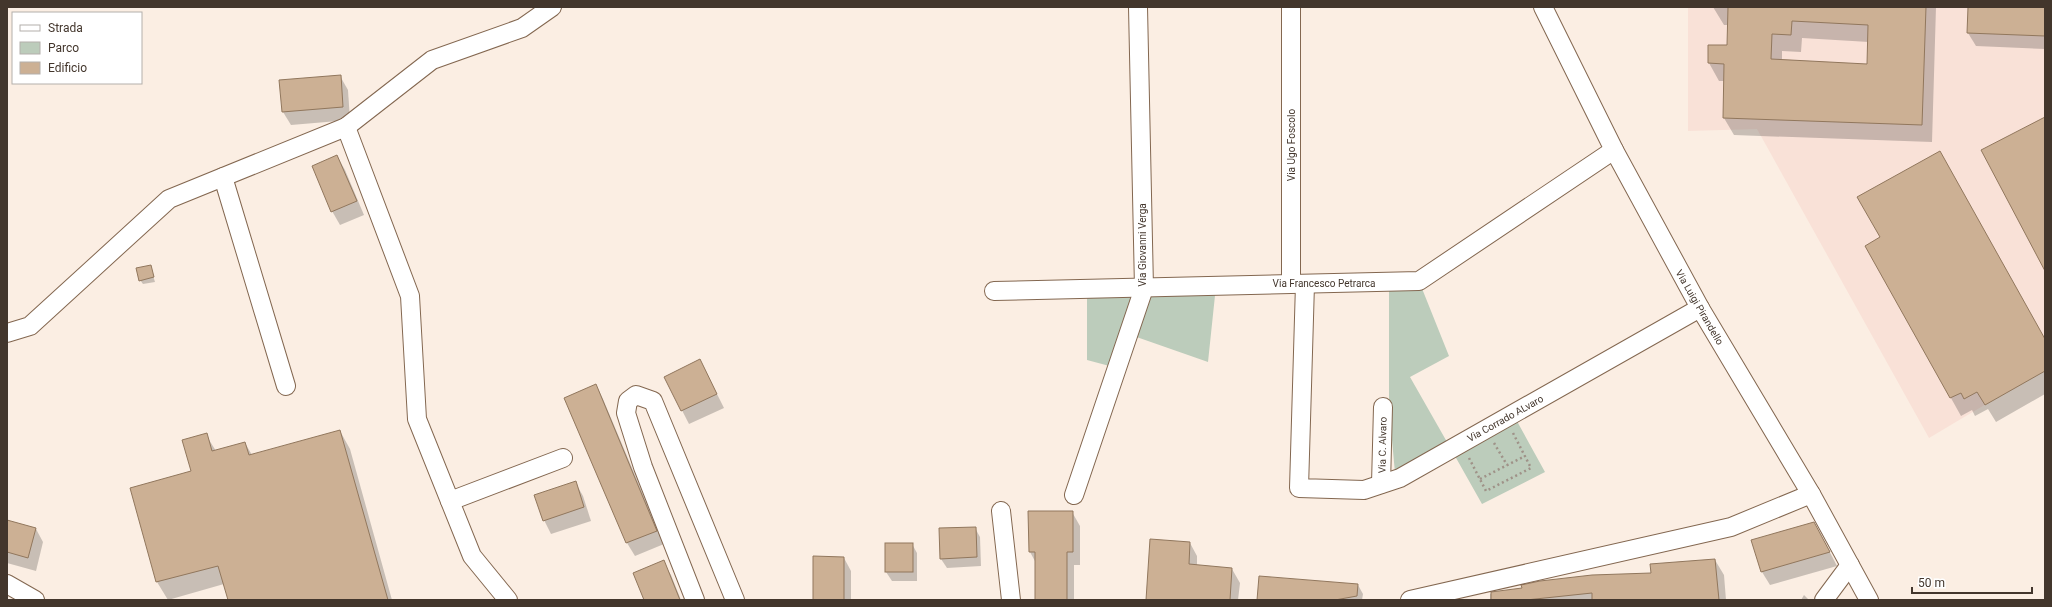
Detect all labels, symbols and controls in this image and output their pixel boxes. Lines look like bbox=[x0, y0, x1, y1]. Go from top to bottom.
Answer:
legend bbox=[12, 12, 142, 84]
text: Strada bbox=[48, 21, 83, 35]
text: Parco bbox=[48, 41, 79, 55]
text: Edificio bbox=[48, 61, 87, 75]
street label: Via Ugo Foscolo bbox=[1286, 109, 1297, 181]
street label: Via Giovanni Verga bbox=[1137, 203, 1148, 287]
street label: Via Luigi Pirandello bbox=[1674, 268, 1726, 347]
street label: Via Francesco Petrarca bbox=[1273, 278, 1375, 289]
street label: Via Corrado ALvaro bbox=[1465, 393, 1545, 444]
street label: Via C. Alvaro bbox=[1377, 416, 1388, 473]
scale bar bbox=[1912, 569, 2032, 595]
text: 50 m bbox=[1918, 576, 1945, 590]

